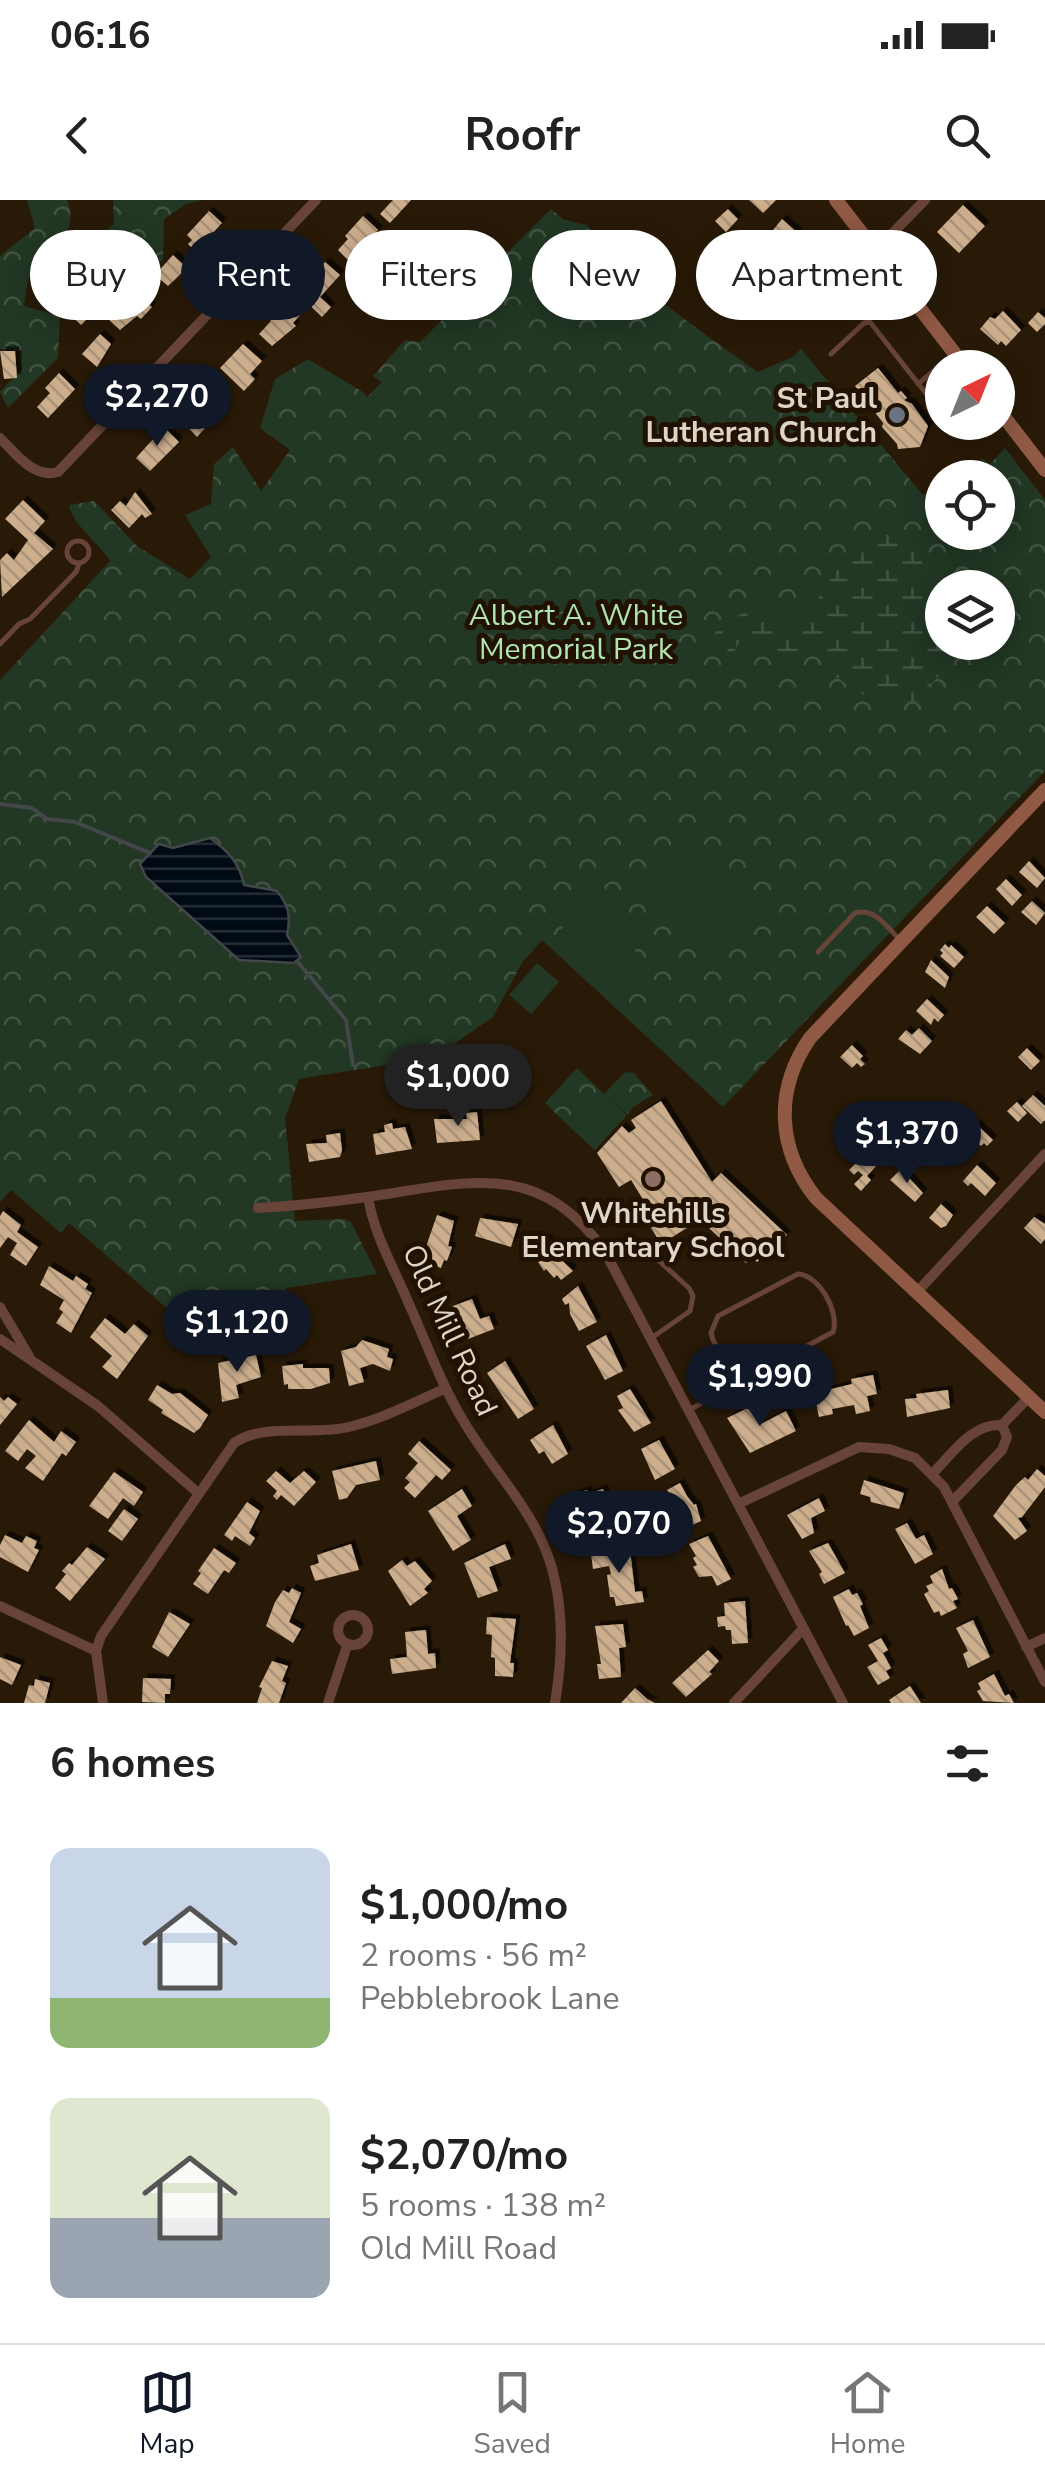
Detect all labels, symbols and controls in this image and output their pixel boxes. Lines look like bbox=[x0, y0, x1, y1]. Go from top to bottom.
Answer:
text: 06:16 bbox=[50, 10, 151, 61]
text: Roofr bbox=[465, 105, 580, 166]
icon: back bbox=[50, 108, 105, 163]
icon: search bbox=[940, 108, 995, 163]
chip: Buy bbox=[30, 230, 161, 320]
chip: Rent bbox=[181, 230, 325, 320]
chip: Filters bbox=[345, 230, 512, 320]
chip: New bbox=[532, 230, 676, 320]
chip: Apartment bbox=[696, 230, 937, 320]
north arrow bbox=[925, 350, 1015, 440]
map controls bbox=[925, 350, 1015, 660]
pin: $2,270 bbox=[76, 364, 238, 449]
text: $2,270 bbox=[105, 375, 209, 418]
place label: St Paul Lutheran Church bbox=[646, 378, 877, 453]
marker: St Paul Lutheran Church bbox=[886, 404, 908, 426]
button: locate bbox=[925, 460, 1015, 550]
button: layers bbox=[925, 570, 1015, 660]
park label: Albert A. White Memorial Park bbox=[469, 595, 683, 670]
pin: $1,000 bbox=[377, 1044, 539, 1129]
text: $1,000 bbox=[406, 1055, 510, 1098]
pin: $1,370 bbox=[826, 1101, 988, 1186]
text: $1,370 bbox=[855, 1112, 959, 1155]
marker: Whitehills Elementary School bbox=[642, 1168, 664, 1190]
place label: Whitehills Elementary School bbox=[522, 1193, 785, 1268]
street label: Old Mill Road bbox=[392, 1238, 507, 1423]
pin: $1,120 bbox=[156, 1290, 318, 1375]
text: $1,120 bbox=[185, 1301, 289, 1344]
pin: $1,990 bbox=[679, 1344, 841, 1429]
text: $1,990 bbox=[708, 1355, 812, 1398]
pin: $2,070 bbox=[538, 1491, 700, 1576]
text: $2,070 bbox=[567, 1502, 671, 1545]
text: 6 homes bbox=[50, 1735, 215, 1792]
icon: filters bbox=[940, 1736, 995, 1791]
text: $1,000/mo bbox=[360, 1877, 568, 1934]
icon: home bbox=[130, 1888, 250, 2008]
text: 2 rooms · 56 m² bbox=[360, 1934, 587, 1977]
text: Pebblebrook Lane bbox=[360, 1977, 619, 2020]
text: $2,070/mo bbox=[360, 2127, 568, 2184]
icon: home bbox=[130, 2138, 250, 2258]
text: 5 rooms · 138 m² bbox=[360, 2184, 606, 2227]
text: Old Mill Road bbox=[360, 2227, 557, 2270]
tab: Map bbox=[139, 2365, 195, 2463]
tab: Saved bbox=[473, 2365, 551, 2463]
tab: Home bbox=[830, 2365, 906, 2463]

